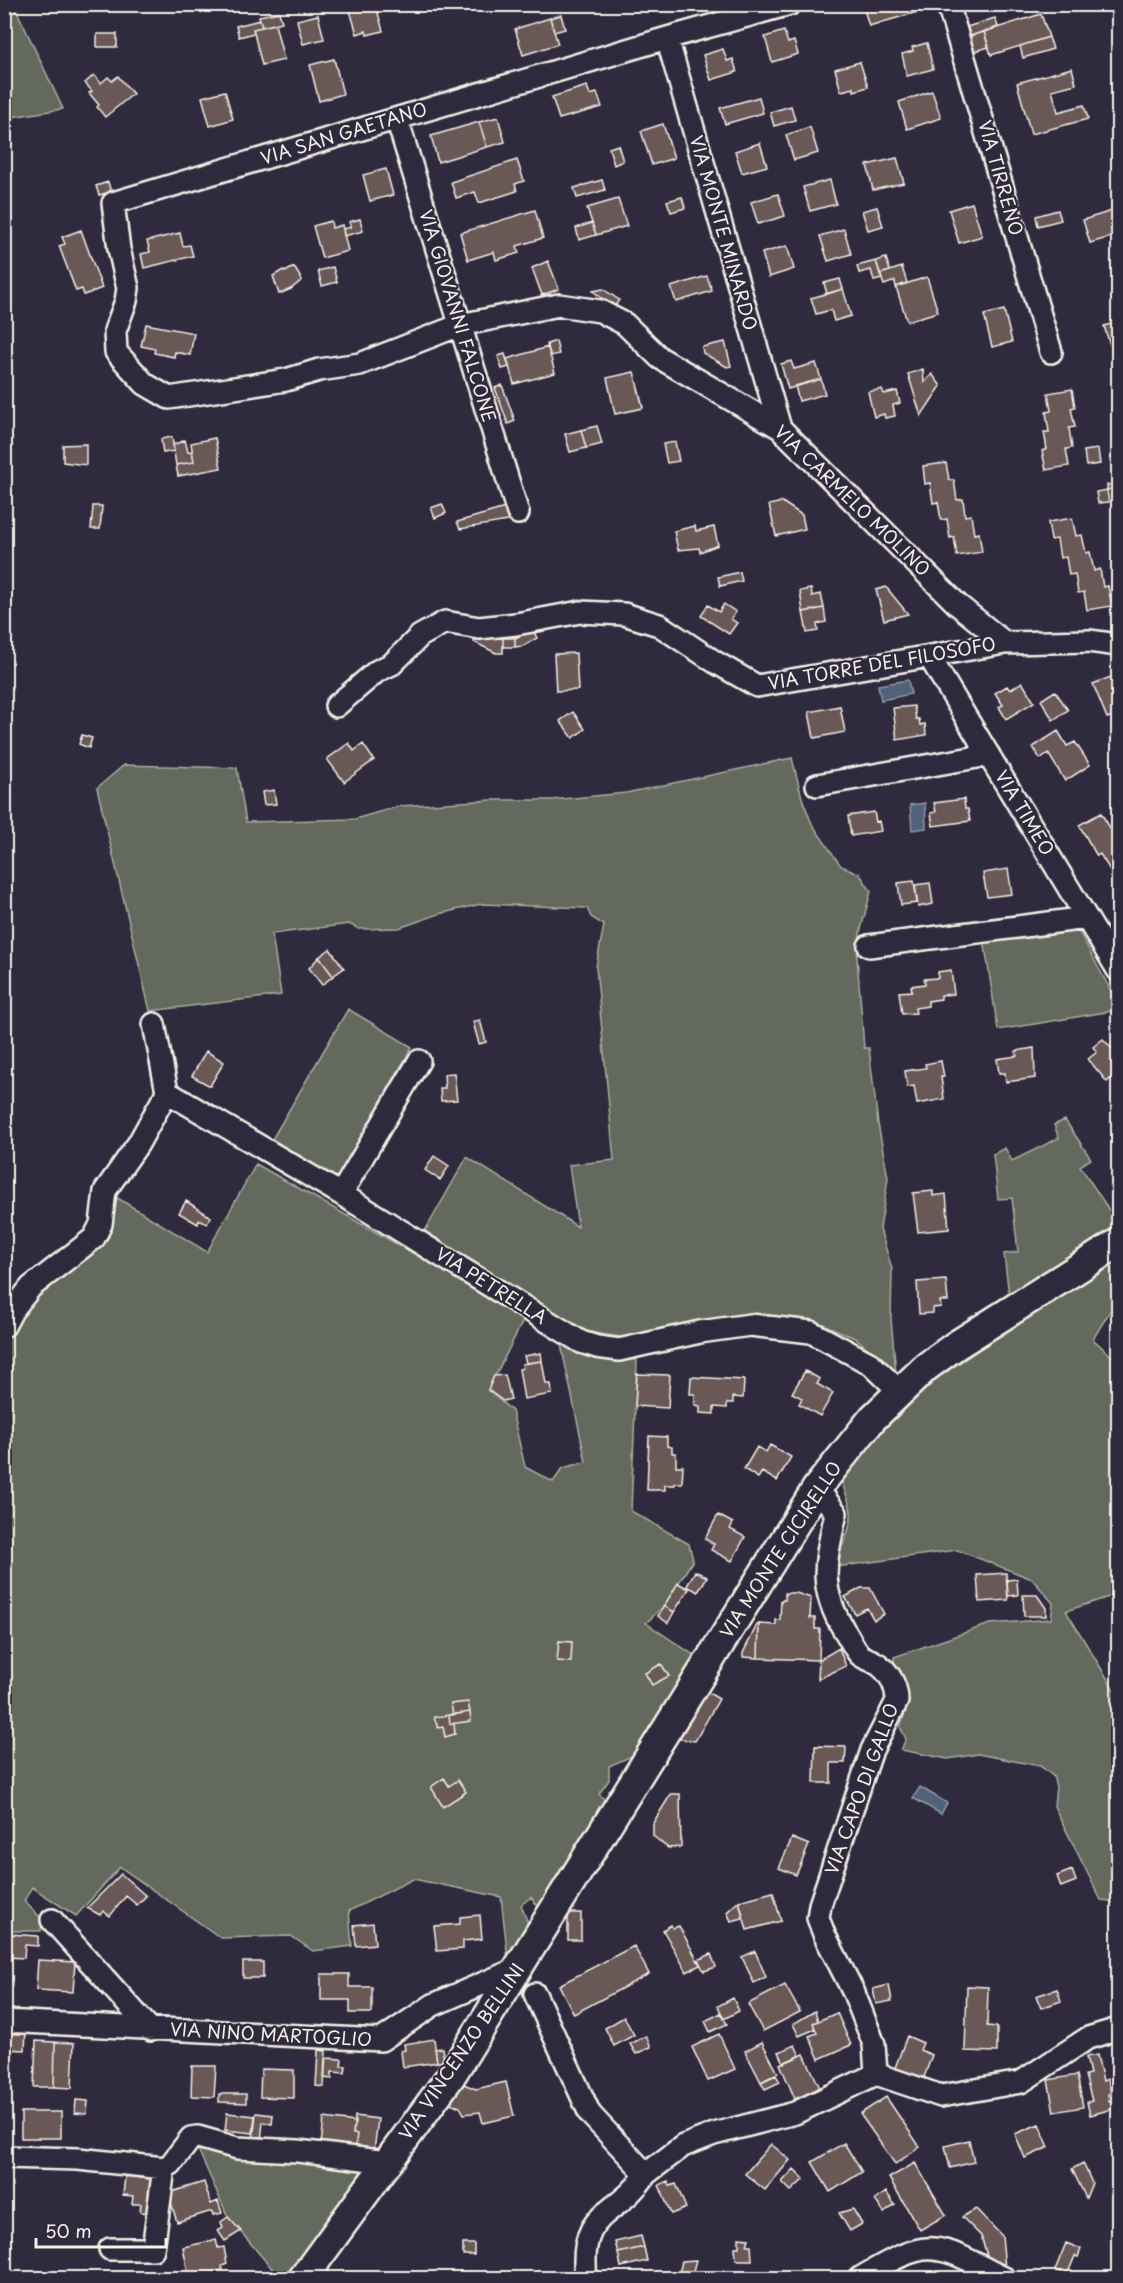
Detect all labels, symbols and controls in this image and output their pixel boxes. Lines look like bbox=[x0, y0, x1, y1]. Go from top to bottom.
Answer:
street label: VIA SAN GAETANO bbox=[257, 94, 430, 171]
street label: VIA TIRRENO bbox=[972, 117, 1031, 238]
street label: VIA MONTE MINARDO bbox=[684, 132, 765, 333]
street label: VIA GIOVANNI FALCONE bbox=[413, 206, 504, 425]
street label: VIA CARMELO MOLINO bbox=[769, 418, 937, 582]
street label: VIA TORRE DEL FILOSOFO bbox=[766, 629, 998, 696]
street label: VIA TIMEO bbox=[989, 764, 1061, 860]
street label: VIA PETRELLA bbox=[431, 1240, 553, 1330]
street label: VIA MONTE CICIRELLO bbox=[712, 1455, 847, 1643]
street label: VIA CAPO DI GALLO bbox=[817, 1699, 904, 1878]
street label: VIA VINCENZO BELLINI bbox=[391, 1957, 530, 2145]
street label: VIA NINO MARTOGLIO bbox=[169, 2015, 373, 2052]
scale bar bbox=[36, 2211, 166, 2249]
text: 50 m bbox=[45, 2217, 92, 2244]

